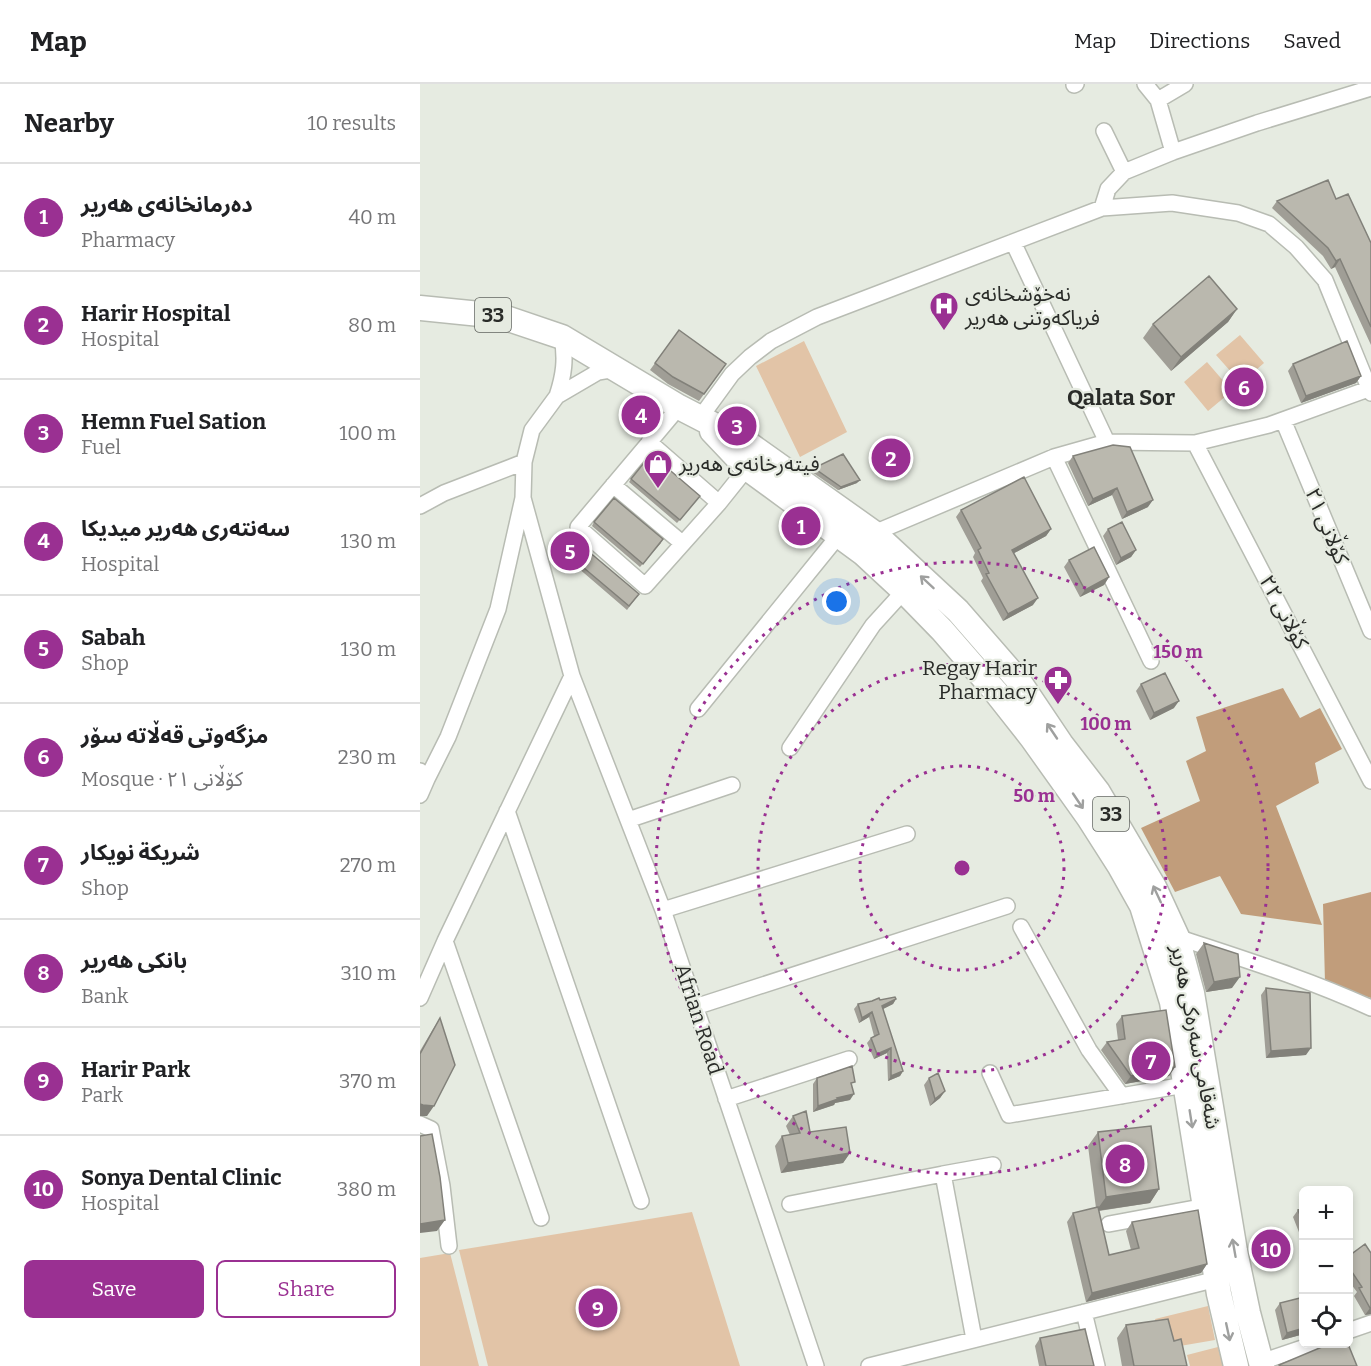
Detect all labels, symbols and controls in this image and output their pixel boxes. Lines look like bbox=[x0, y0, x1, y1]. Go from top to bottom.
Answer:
text: Map bbox=[30, 25, 87, 58]
text: Map bbox=[1074, 28, 1116, 54]
text: Directions bbox=[1149, 28, 1250, 54]
text: Saved bbox=[1283, 28, 1341, 54]
text: Nearby bbox=[24, 108, 114, 139]
text: 10 results bbox=[307, 111, 396, 135]
text: دەرمانخانەی هەریر bbox=[81, 191, 253, 218]
text: 1 bbox=[39, 205, 48, 229]
text: 40 m bbox=[348, 205, 396, 229]
text: Pharmacy bbox=[81, 228, 175, 252]
place label: نەخۆشخانەی فریاکەوتنی هەریر bbox=[964, 281, 1100, 331]
hospital icon: نەخۆشخانەی فریاکەوتنی هەریر bbox=[928, 290, 960, 332]
road number: 33 bbox=[475, 298, 511, 332]
text: ‌Harir Hospital bbox=[81, 300, 231, 327]
text: 2 bbox=[38, 313, 49, 337]
text: 80 m bbox=[348, 313, 396, 337]
text: Hospital bbox=[81, 327, 159, 351]
pin: 6 bbox=[1224, 364, 1264, 410]
district label: Qalata Sor bbox=[1067, 384, 1176, 411]
pin: 4 bbox=[622, 392, 660, 438]
pin: 3 bbox=[718, 404, 756, 448]
text: Hemn Fuel Sation bbox=[81, 408, 266, 435]
text: 3 bbox=[38, 421, 49, 445]
text: 100 m bbox=[339, 421, 396, 445]
text: Fuel bbox=[81, 435, 121, 459]
pin: 2 bbox=[872, 436, 910, 481]
shop icon: فیتەرخانەی هەریر bbox=[642, 448, 674, 490]
place label: فیتەرخانەی هەریر bbox=[678, 451, 820, 477]
street label: کۆڵانی ٢١ bbox=[1299, 483, 1357, 568]
pin: 1 bbox=[782, 504, 820, 548]
text: سەنتەری هەریر میدیکا bbox=[81, 515, 290, 542]
pin: 5 bbox=[550, 528, 590, 574]
text: 4 bbox=[37, 529, 50, 553]
text: 130 m bbox=[341, 529, 396, 553]
text: Hospital bbox=[81, 552, 159, 576]
street label: کۆڵانی ٢٢ bbox=[1254, 569, 1317, 654]
one-way arrow bbox=[920, 575, 935, 589]
your location bbox=[822, 587, 851, 616]
text: Sabah bbox=[81, 624, 145, 651]
text: 5 bbox=[38, 637, 49, 661]
text: 130 m bbox=[341, 637, 396, 661]
text: 150 m bbox=[1153, 641, 1203, 663]
text: Shop bbox=[81, 651, 129, 675]
place label: Regay Harir Pharmacy bbox=[922, 655, 1038, 705]
pharmacy icon: Regay Harir Pharmacy bbox=[1042, 664, 1074, 706]
text: 100 m bbox=[1080, 713, 1132, 735]
text: مزگەوتی قەڵاتە سۆر bbox=[81, 722, 268, 749]
one-way arrow bbox=[1046, 723, 1058, 739]
text: 6 bbox=[38, 745, 49, 769]
text: 230 m bbox=[338, 745, 396, 769]
text: Mosque · کۆڵانی ٢١ bbox=[81, 767, 243, 791]
text: 50 m bbox=[1013, 785, 1055, 807]
one-way arrow bbox=[1072, 793, 1084, 809]
road number: 33 bbox=[1093, 797, 1129, 831]
text: شريكة نويكار bbox=[81, 839, 200, 866]
text: 7 bbox=[38, 853, 49, 877]
text: 270 m bbox=[340, 853, 396, 877]
centre of rings bbox=[952, 858, 972, 878]
text: Shop bbox=[81, 876, 129, 900]
one-way arrow bbox=[1151, 886, 1163, 904]
street label: شەقامی سەرەکی هەریر bbox=[1165, 942, 1227, 1131]
text: بانکی هەریر bbox=[81, 947, 187, 974]
street label: Afrian Road bbox=[669, 960, 729, 1078]
text: 8 bbox=[37, 961, 50, 985]
text: 310 m bbox=[341, 961, 396, 985]
text: Bank bbox=[81, 984, 128, 1008]
pin: 7 bbox=[1132, 1038, 1170, 1084]
text: Harir Park bbox=[81, 1056, 190, 1083]
text: 9 bbox=[38, 1069, 49, 1093]
text: 370 m bbox=[339, 1069, 396, 1093]
text: Park bbox=[81, 1083, 123, 1107]
one-way arrow bbox=[1185, 1109, 1196, 1128]
pin: 8 bbox=[1106, 1142, 1144, 1186]
text: Sonya Dental Clinic bbox=[81, 1164, 282, 1191]
text: 10 bbox=[33, 1177, 54, 1201]
text: 380 m bbox=[337, 1177, 396, 1201]
map controls bbox=[1299, 1186, 1353, 1348]
button: + bbox=[1299, 1186, 1353, 1240]
text: Hospital bbox=[81, 1191, 159, 1215]
pin: 10 bbox=[1252, 1226, 1290, 1272]
one-way arrow bbox=[1229, 1238, 1240, 1258]
button: − bbox=[1299, 1240, 1353, 1294]
button: Save bbox=[24, 1260, 204, 1318]
button: Share bbox=[216, 1260, 396, 1318]
pin: 9 bbox=[578, 1286, 618, 1330]
button: locate bbox=[1299, 1294, 1353, 1348]
one-way arrow bbox=[1223, 1322, 1235, 1341]

